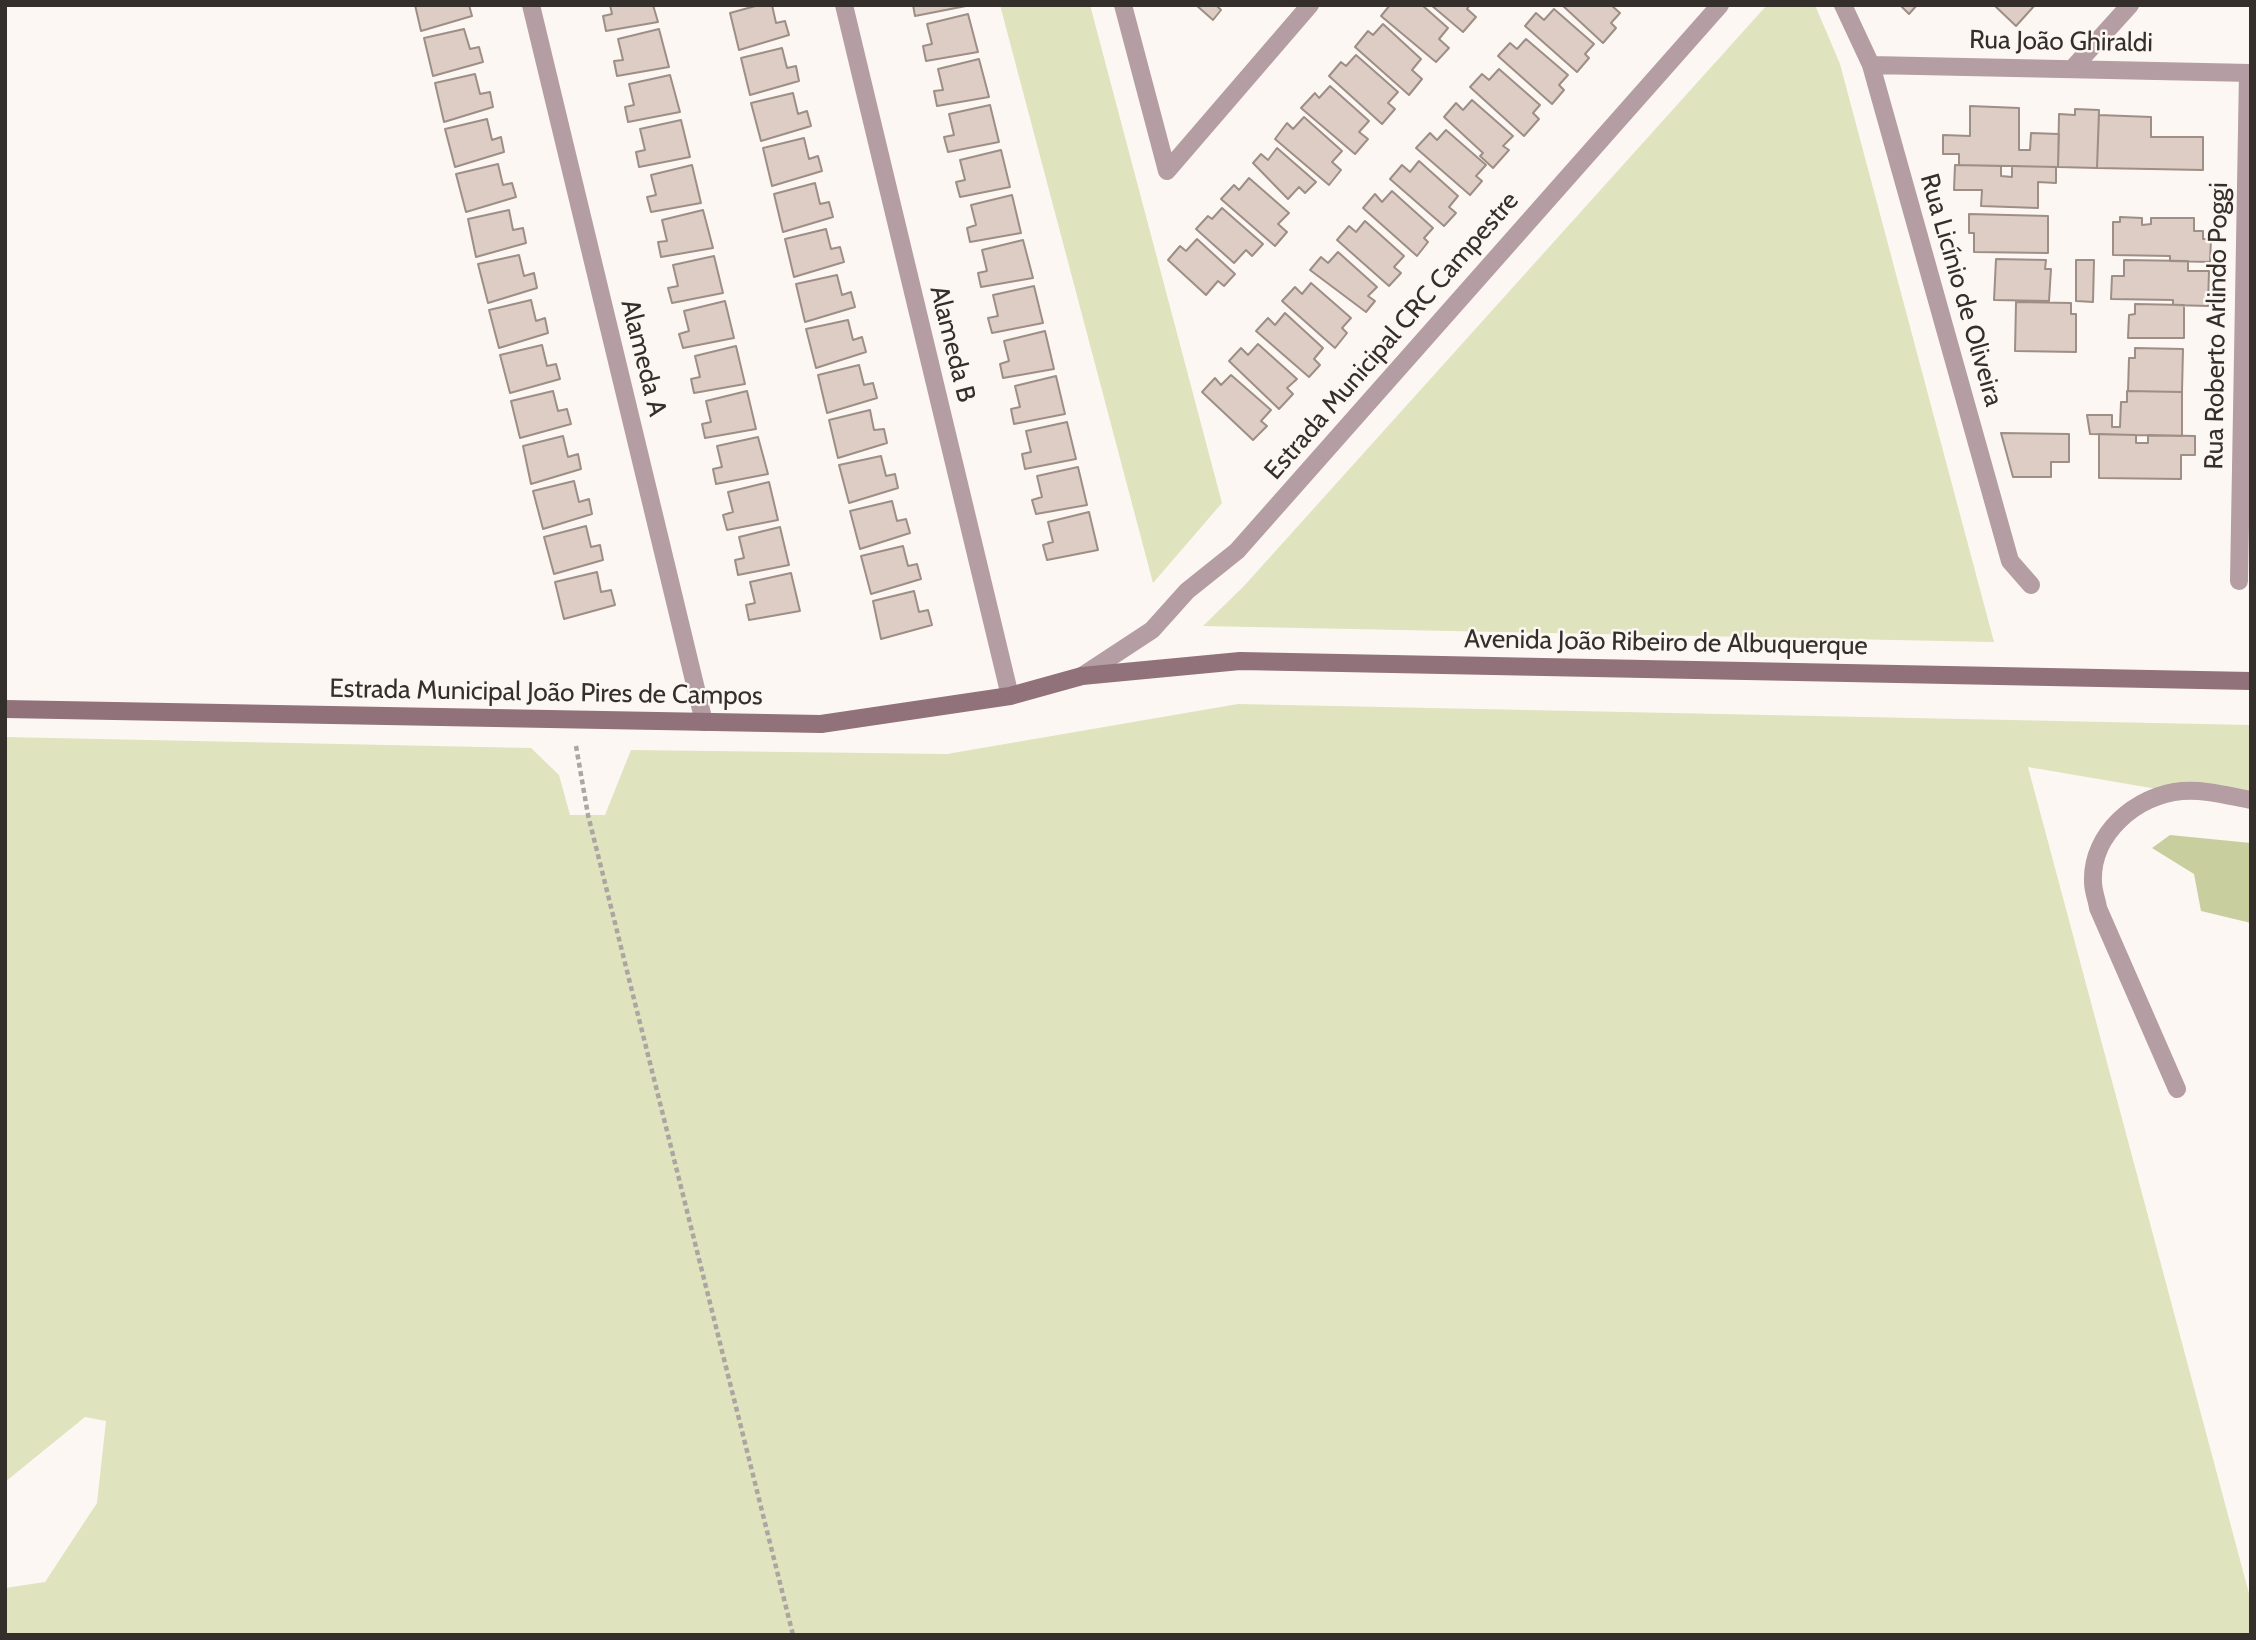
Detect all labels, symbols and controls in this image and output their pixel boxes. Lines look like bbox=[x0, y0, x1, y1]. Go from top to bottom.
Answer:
street label: Rua João Ghiraldi bbox=[1969, 25, 2153, 59]
street label: Rua Licínio de Oliveira bbox=[1913, 170, 2009, 410]
street label: Rua Roberto Arlindo Poggi bbox=[2199, 182, 2235, 470]
street label: Estrada Municipal CRC Campestre bbox=[1258, 186, 1526, 486]
street label: Alameda B bbox=[922, 283, 982, 405]
street label: Alameda A bbox=[613, 296, 673, 420]
street label: Avenida João Ribeiro de Albuquerque bbox=[1464, 624, 1868, 662]
street label: Estrada Municipal João Pires de Campos bbox=[329, 674, 763, 712]

